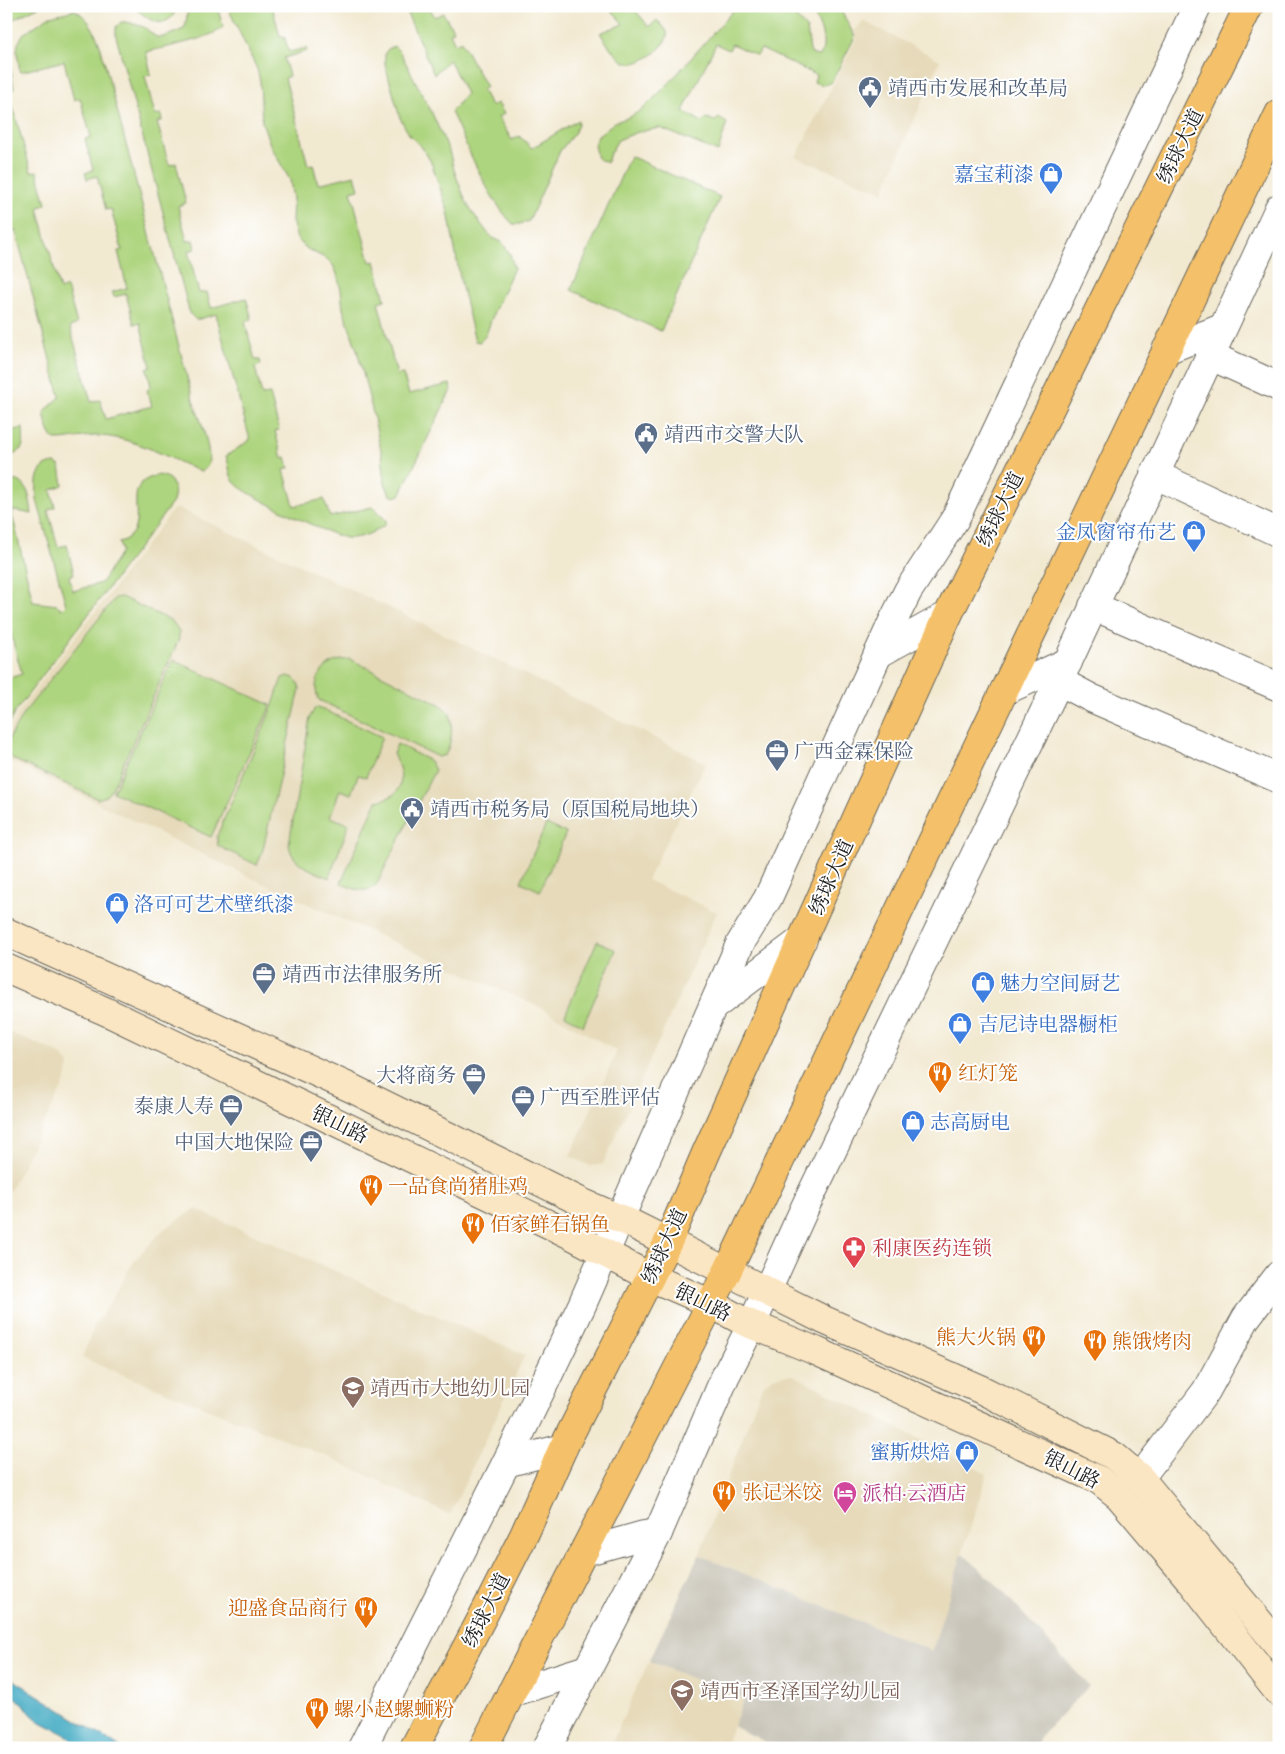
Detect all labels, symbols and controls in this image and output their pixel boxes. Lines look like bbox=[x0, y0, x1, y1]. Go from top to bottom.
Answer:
public building icon: 靖西市发展和改革局 bbox=[857, 75, 883, 109]
place label: 靖西市发展和改革局 bbox=[888, 76, 1068, 104]
street label: 绣球大道 bbox=[1152, 105, 1212, 189]
shop icon: 嘉宝莉漆 bbox=[1038, 161, 1064, 195]
place label: 嘉宝莉漆 bbox=[954, 162, 1034, 190]
public building icon: 靖西市交警大队 bbox=[633, 421, 659, 455]
place label: 靖西市交警大队 bbox=[664, 422, 804, 450]
street label: 绣球大道 bbox=[972, 468, 1032, 552]
shop icon: 金凤窗帘布艺 bbox=[1181, 519, 1207, 553]
place label: 金凤窗帘布艺 bbox=[1056, 520, 1176, 548]
office icon: 广西金霖保险 bbox=[764, 738, 790, 772]
place label: 广西金霖保险 bbox=[794, 739, 914, 767]
public building icon: 靖西市税务局（原国税局地块） bbox=[399, 796, 425, 830]
place label: 靖西市税务局（原国税局地块） bbox=[430, 797, 710, 825]
street label: 绣球大道 bbox=[804, 836, 862, 920]
shop icon: 洛可可艺术壁纸漆 bbox=[104, 891, 130, 925]
place label: 洛可可艺术壁纸漆 bbox=[134, 892, 294, 920]
office icon: 靖西市法律服务所 bbox=[251, 961, 277, 995]
place label: 靖西市法律服务所 bbox=[282, 962, 442, 990]
shop icon: 魅力空间厨艺 bbox=[970, 970, 996, 1004]
place label: 魅力空间厨艺 bbox=[1000, 971, 1120, 999]
shop icon: 吉尼诗电器橱柜 bbox=[947, 1011, 973, 1045]
place label: 吉尼诗电器橱柜 bbox=[978, 1012, 1118, 1040]
restaurant icon: 红灯笼 bbox=[927, 1060, 953, 1094]
place label: 红灯笼 bbox=[958, 1061, 1018, 1089]
office icon: 大将商务 bbox=[461, 1062, 487, 1096]
place label: 大将商务 bbox=[376, 1063, 456, 1091]
office icon: 广西至胜评估 bbox=[510, 1084, 536, 1118]
place label: 广西至胜评估 bbox=[540, 1085, 660, 1113]
office icon: 泰康人寿 bbox=[218, 1093, 244, 1127]
place label: 泰康人寿 bbox=[134, 1094, 214, 1122]
street label: 银山路 bbox=[306, 1100, 372, 1152]
shop icon: 志高厨电 bbox=[900, 1109, 926, 1143]
place label: 志高厨电 bbox=[930, 1110, 1010, 1138]
office icon: 中国大地保险 bbox=[298, 1129, 324, 1163]
place label: 中国大地保险 bbox=[174, 1130, 294, 1158]
restaurant icon: 一品食尚猪肚鸡 bbox=[358, 1173, 384, 1207]
place label: 一品食尚猪肚鸡 bbox=[388, 1174, 528, 1202]
street label: 绣球大道 bbox=[636, 1205, 695, 1289]
restaurant icon: 佰家鲜石锅鱼 bbox=[460, 1211, 486, 1245]
place label: 佰家鲜石锅鱼 bbox=[490, 1212, 610, 1240]
pharmacy icon: 利康医药连锁 bbox=[841, 1235, 867, 1269]
place label: 利康医药连锁 bbox=[872, 1236, 992, 1264]
street label: 银山路 bbox=[669, 1278, 735, 1330]
restaurant icon: 熊大火锅 bbox=[1021, 1324, 1047, 1358]
place label: 熊大火锅 bbox=[936, 1325, 1016, 1353]
restaurant icon: 熊饿烤肉 bbox=[1082, 1328, 1108, 1362]
place label: 熊饿烤肉 bbox=[1112, 1329, 1192, 1357]
school or university icon: 靖西市大地幼儿园 bbox=[340, 1375, 366, 1409]
place label: 靖西市大地幼儿园 bbox=[370, 1376, 530, 1404]
shop icon: 蜜斯烘焙 bbox=[954, 1439, 980, 1473]
place label: 蜜斯烘焙 bbox=[870, 1440, 950, 1468]
street label: 银山路 bbox=[1038, 1445, 1104, 1497]
restaurant icon: 张记米饺 bbox=[711, 1479, 737, 1513]
place label: 张记米饺 bbox=[742, 1480, 822, 1508]
hotel icon: 派柏·云酒店 bbox=[832, 1480, 858, 1514]
place label: 派柏·云酒店 bbox=[862, 1481, 967, 1509]
street label: 绣球大道 bbox=[457, 1569, 518, 1653]
restaurant icon: 迎盛食品商行 bbox=[353, 1595, 379, 1629]
place label: 迎盛食品商行 bbox=[228, 1596, 348, 1624]
school or university icon: 靖西市圣泽国学幼儿园 bbox=[669, 1678, 695, 1712]
place label: 靖西市圣泽国学幼儿园 bbox=[700, 1679, 900, 1707]
restaurant icon: 螺小赵螺蛳粉 bbox=[304, 1696, 330, 1730]
place label: 螺小赵螺蛳粉 bbox=[334, 1697, 454, 1725]

